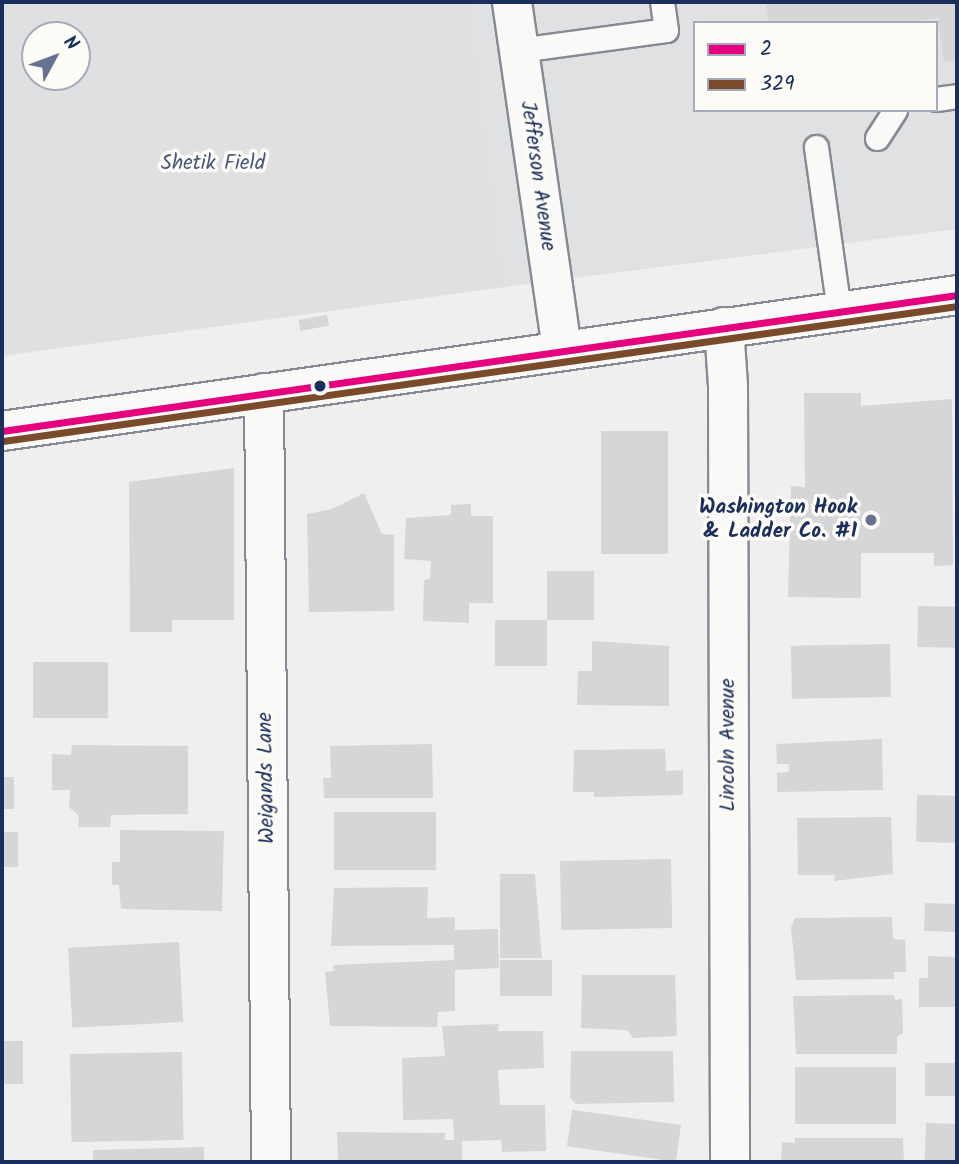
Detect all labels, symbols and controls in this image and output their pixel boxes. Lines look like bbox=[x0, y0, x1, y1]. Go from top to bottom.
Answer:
north arrow bbox=[21, 21, 91, 91]
legend bbox=[693, 21, 938, 112]
text: N bbox=[55, 29, 86, 58]
text: 2 bbox=[760, 33, 772, 66]
text: 329 bbox=[760, 68, 794, 101]
street label: Jefferson Avenue bbox=[514, 99, 560, 253]
park label: Shetik Field bbox=[161, 151, 265, 177]
unlabelled marker bbox=[313, 379, 327, 393]
place label: Washington Hook & Ladder Co. #1 bbox=[699, 495, 857, 545]
marker: Washington Hook & Ladder Co. #1 bbox=[863, 512, 879, 528]
street label: Lincoln Avenue bbox=[716, 678, 742, 812]
street label: Weigands Lane bbox=[253, 712, 281, 844]

